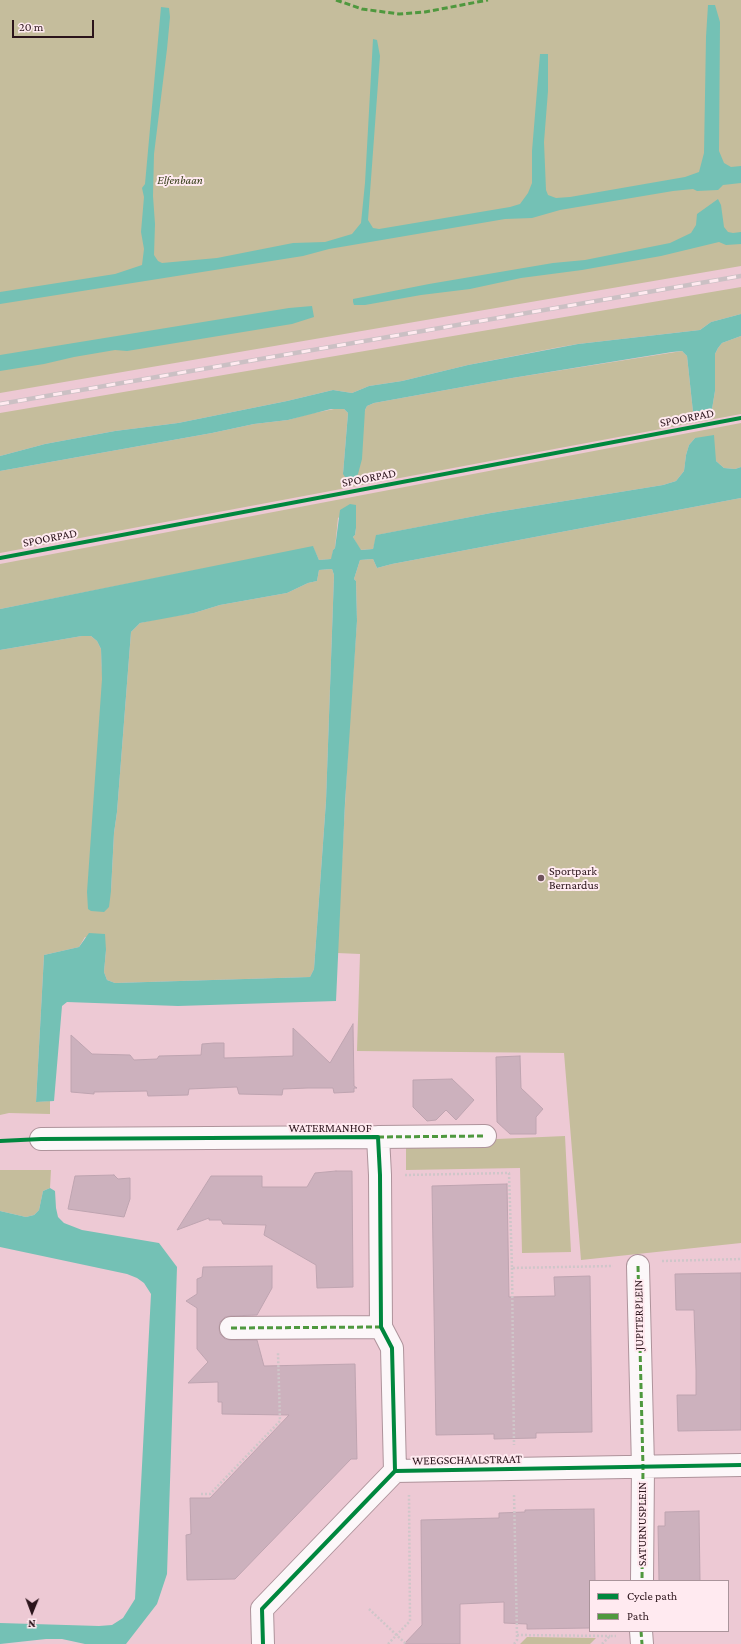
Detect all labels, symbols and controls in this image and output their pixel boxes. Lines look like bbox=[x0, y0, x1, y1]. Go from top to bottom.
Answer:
scale bar bbox=[14, 12, 96, 38]
text: 20 m bbox=[19, 20, 43, 34]
park label: Elfenbaan bbox=[157, 173, 203, 187]
street label: SPOORPAD bbox=[659, 406, 715, 430]
street label: SPOORPAD bbox=[341, 466, 397, 490]
street label: SPOORPAD bbox=[22, 526, 78, 550]
place label: Sportpark Bernardus bbox=[549, 864, 598, 892]
marker: Sportpark Bernardus bbox=[536, 873, 546, 883]
street label: WATERMANHOF bbox=[288, 1121, 372, 1135]
street label: JUPITERPLEIN bbox=[631, 1280, 647, 1350]
street label: WEEGSCHAALSTRAAT bbox=[412, 1452, 522, 1468]
street label: SATURNUSPLEIN bbox=[635, 1482, 649, 1566]
legend bbox=[589, 1580, 729, 1632]
text: Cycle path bbox=[627, 1589, 677, 1603]
north arrow bbox=[12, 1592, 52, 1632]
text: Path bbox=[627, 1609, 649, 1623]
text: N bbox=[28, 1618, 36, 1630]

